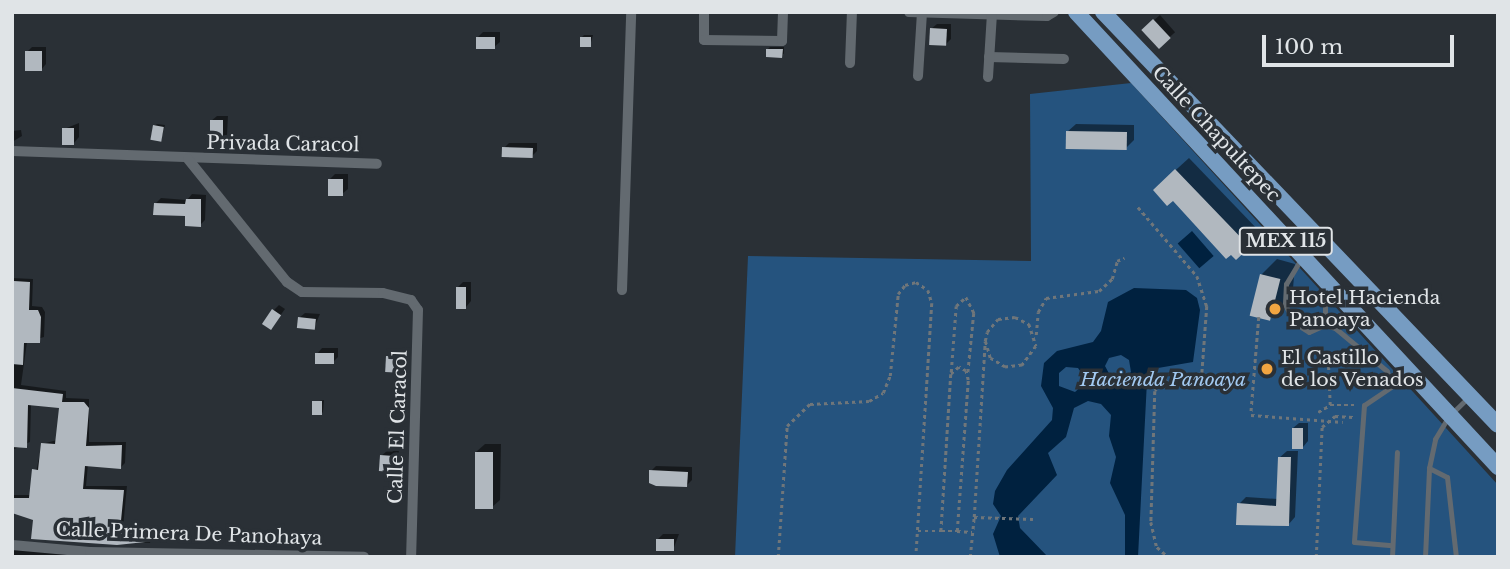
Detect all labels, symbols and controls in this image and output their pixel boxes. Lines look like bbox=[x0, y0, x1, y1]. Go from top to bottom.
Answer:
scale bar bbox=[1265, 21, 1458, 65]
text: 100 m bbox=[1275, 34, 1343, 60]
street label: Calle Chapultepec bbox=[1147, 61, 1285, 207]
street label: Privada Caracol bbox=[206, 131, 360, 157]
road number: MEX 115 bbox=[1237, 227, 1335, 256]
place label: Hotel Hacienda Panoaya bbox=[1289, 287, 1440, 331]
marker: Hotel Hacienda Panoaya bbox=[1267, 301, 1283, 317]
place label: El Castillo de los Venados bbox=[1281, 347, 1425, 391]
street label: Calle El Caracol bbox=[384, 350, 412, 504]
marker: El Castillo de los Venados bbox=[1259, 361, 1275, 377]
park label: Hacienda Panoaya bbox=[1080, 369, 1246, 391]
street label: Calle Primera De Panohaya bbox=[55, 518, 323, 550]

